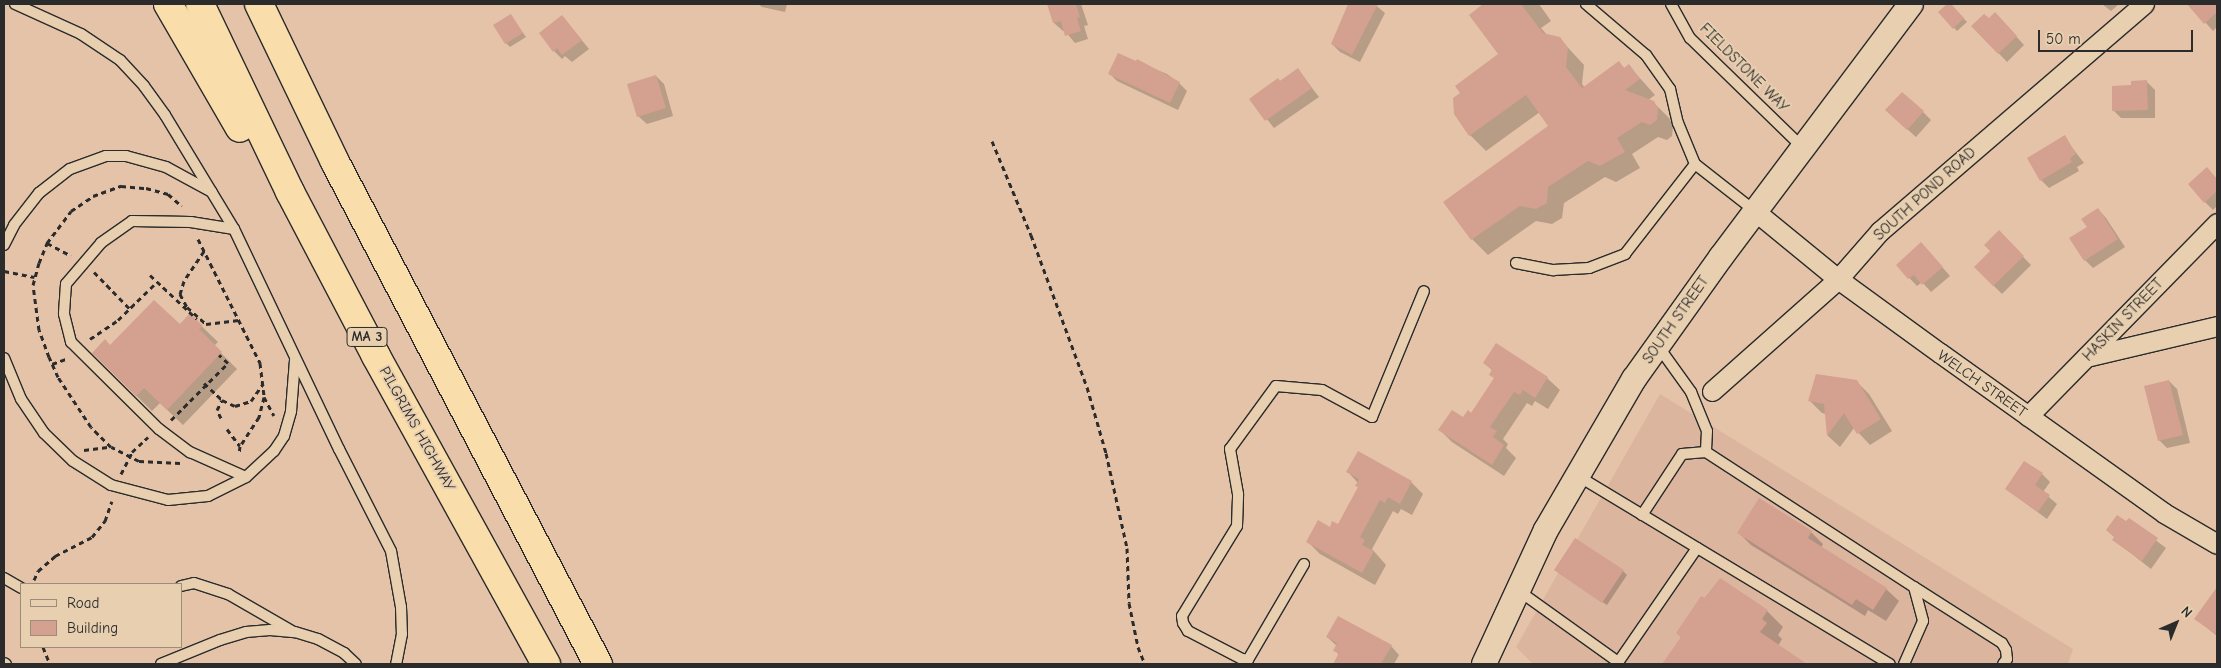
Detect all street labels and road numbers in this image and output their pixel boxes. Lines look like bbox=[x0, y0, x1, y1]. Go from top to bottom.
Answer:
street label: FIELDSTONE WAY bbox=[1696, 20, 1792, 116]
street label: SOUTH POND ROAD bbox=[1870, 143, 1980, 245]
street label: SOUTH STREET bbox=[1639, 273, 1713, 367]
street label: HASKIN STREET bbox=[2079, 275, 2167, 365]
road number: MA 3 bbox=[346, 326, 388, 348]
street label: WELCH STREET bbox=[1934, 346, 2030, 422]
street label: PILGRIMS HIGHWAY bbox=[375, 364, 459, 494]

